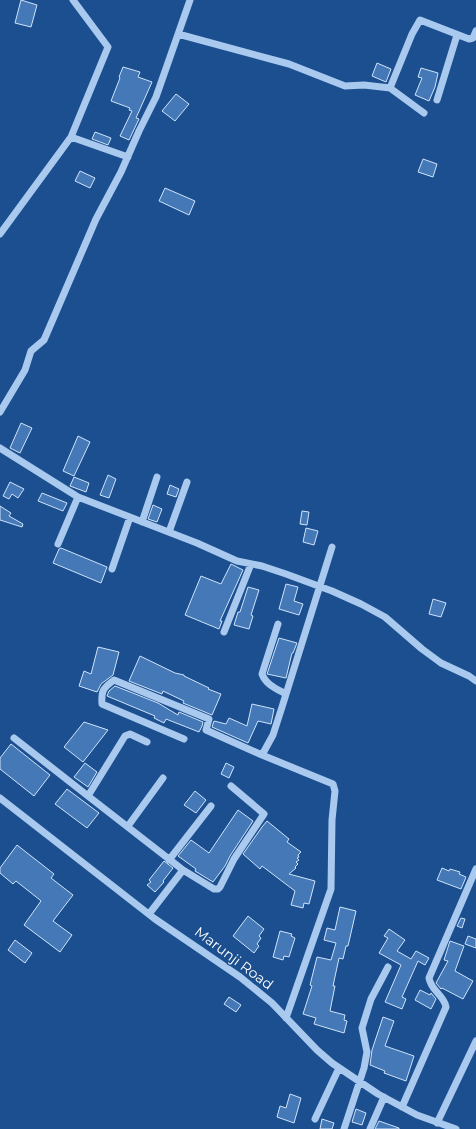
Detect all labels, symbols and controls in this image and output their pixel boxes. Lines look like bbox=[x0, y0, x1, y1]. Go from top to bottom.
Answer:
street label: Marunji Road bbox=[191, 923, 277, 993]

